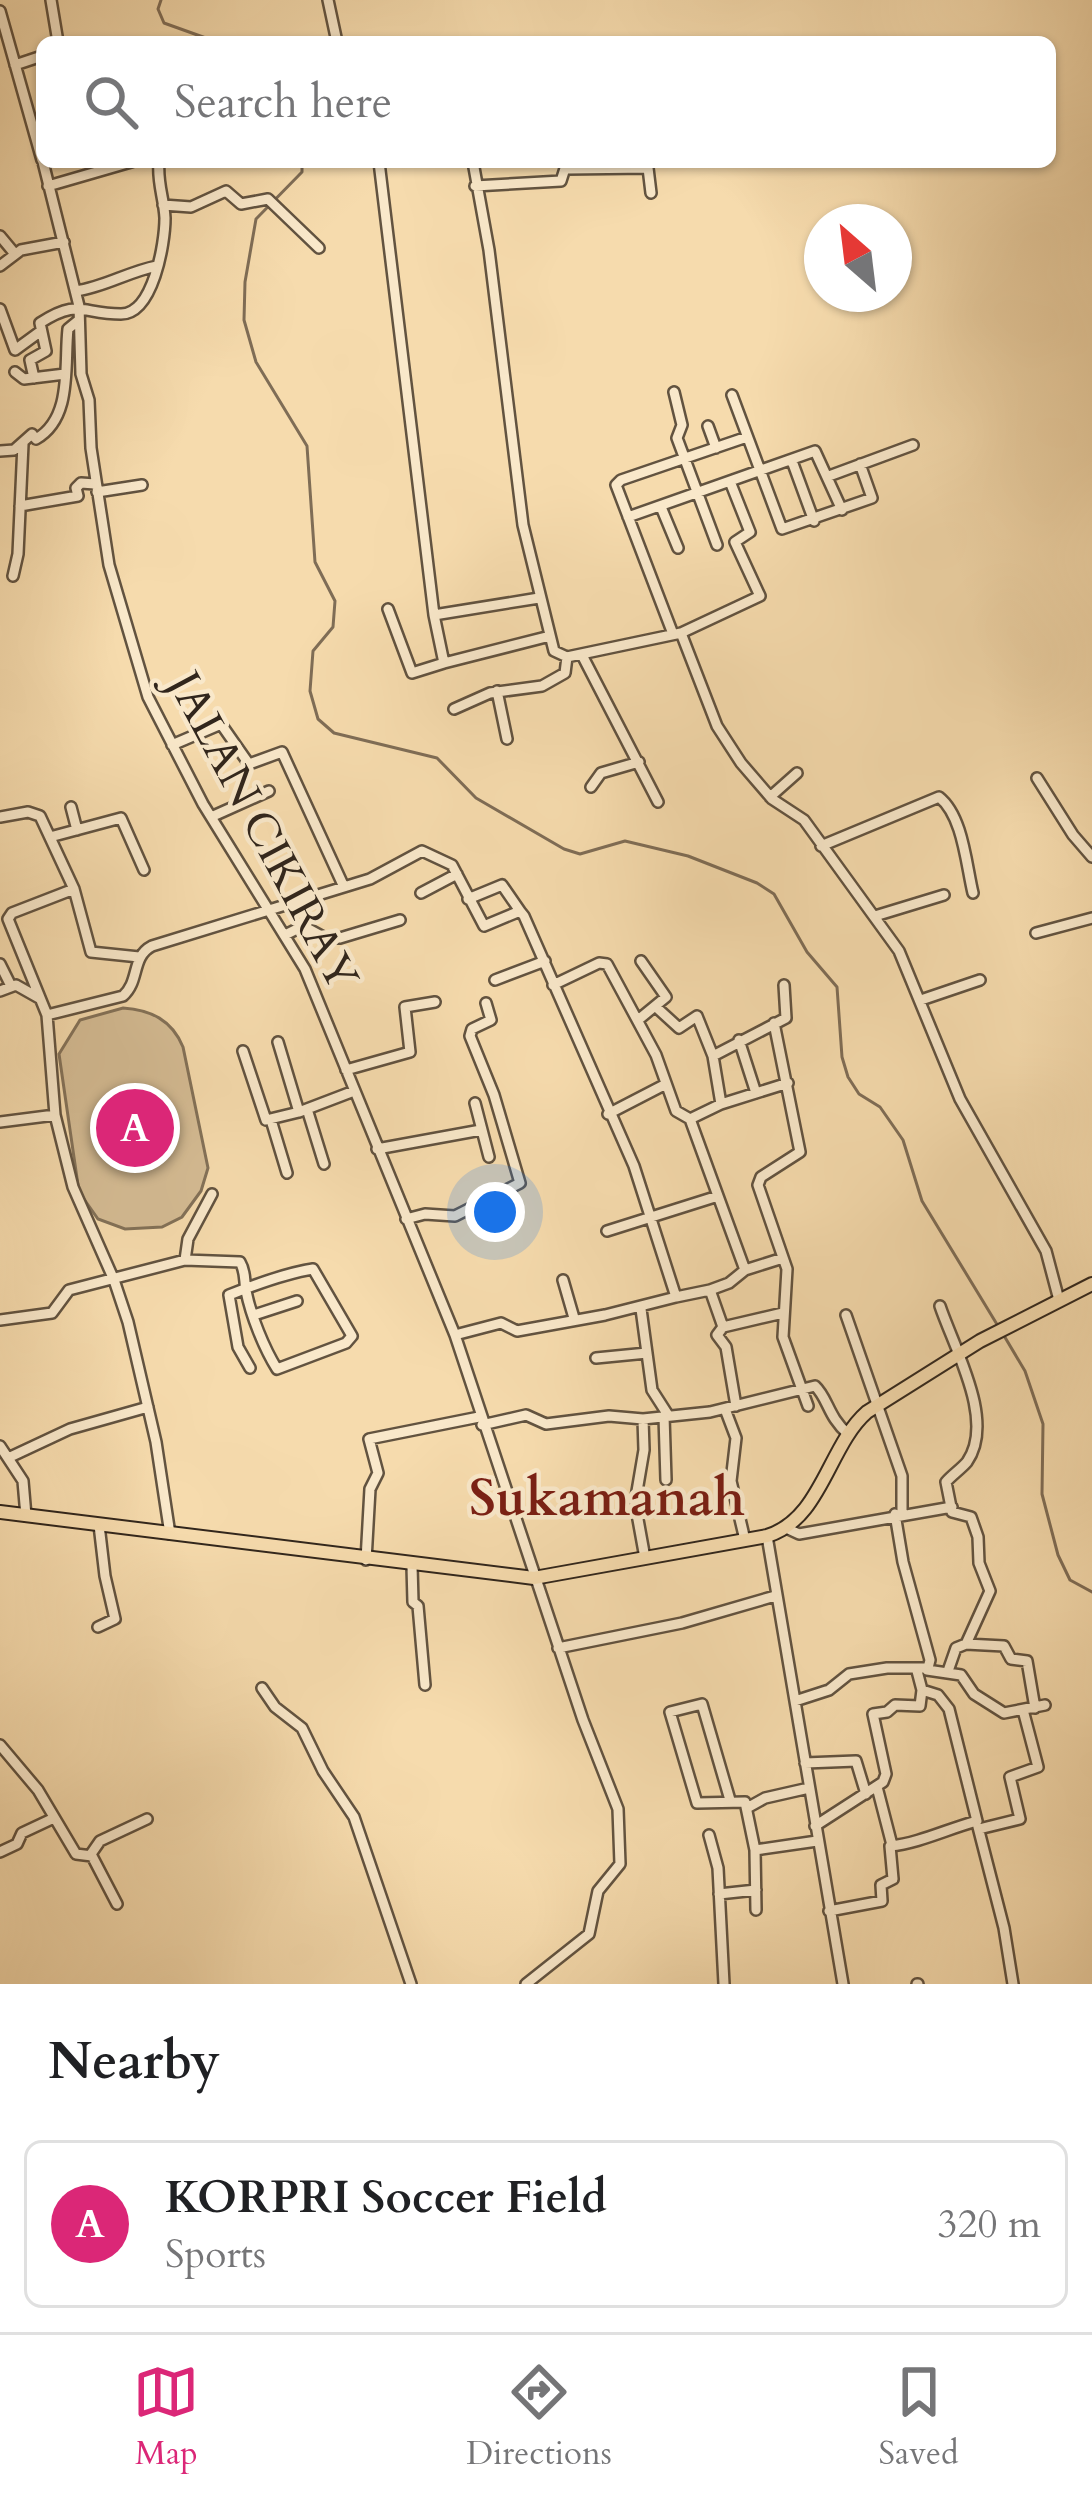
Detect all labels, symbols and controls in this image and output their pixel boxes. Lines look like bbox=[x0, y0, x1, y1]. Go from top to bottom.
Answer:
search box bbox=[36, 36, 1056, 168]
icon: search bbox=[78, 69, 144, 135]
text: Search here bbox=[174, 72, 392, 133]
north arrow bbox=[804, 204, 912, 312]
street label: JALAN CIKIRAY bbox=[151, 656, 373, 1001]
pin: A bbox=[96, 1083, 174, 1173]
your location bbox=[465, 1182, 525, 1242]
district label: Sukamanah bbox=[469, 1464, 745, 1534]
text: Nearby bbox=[48, 2027, 220, 2097]
text: KORPRI Soccer Field bbox=[165, 2167, 607, 2228]
text: A bbox=[75, 2198, 105, 2251]
text: 320 m bbox=[938, 2198, 1041, 2251]
text: Sports bbox=[165, 2228, 266, 2281]
tab: Map bbox=[133, 2359, 199, 2476]
tab: Directions bbox=[466, 2359, 612, 2476]
tab: Saved bbox=[879, 2359, 959, 2476]

